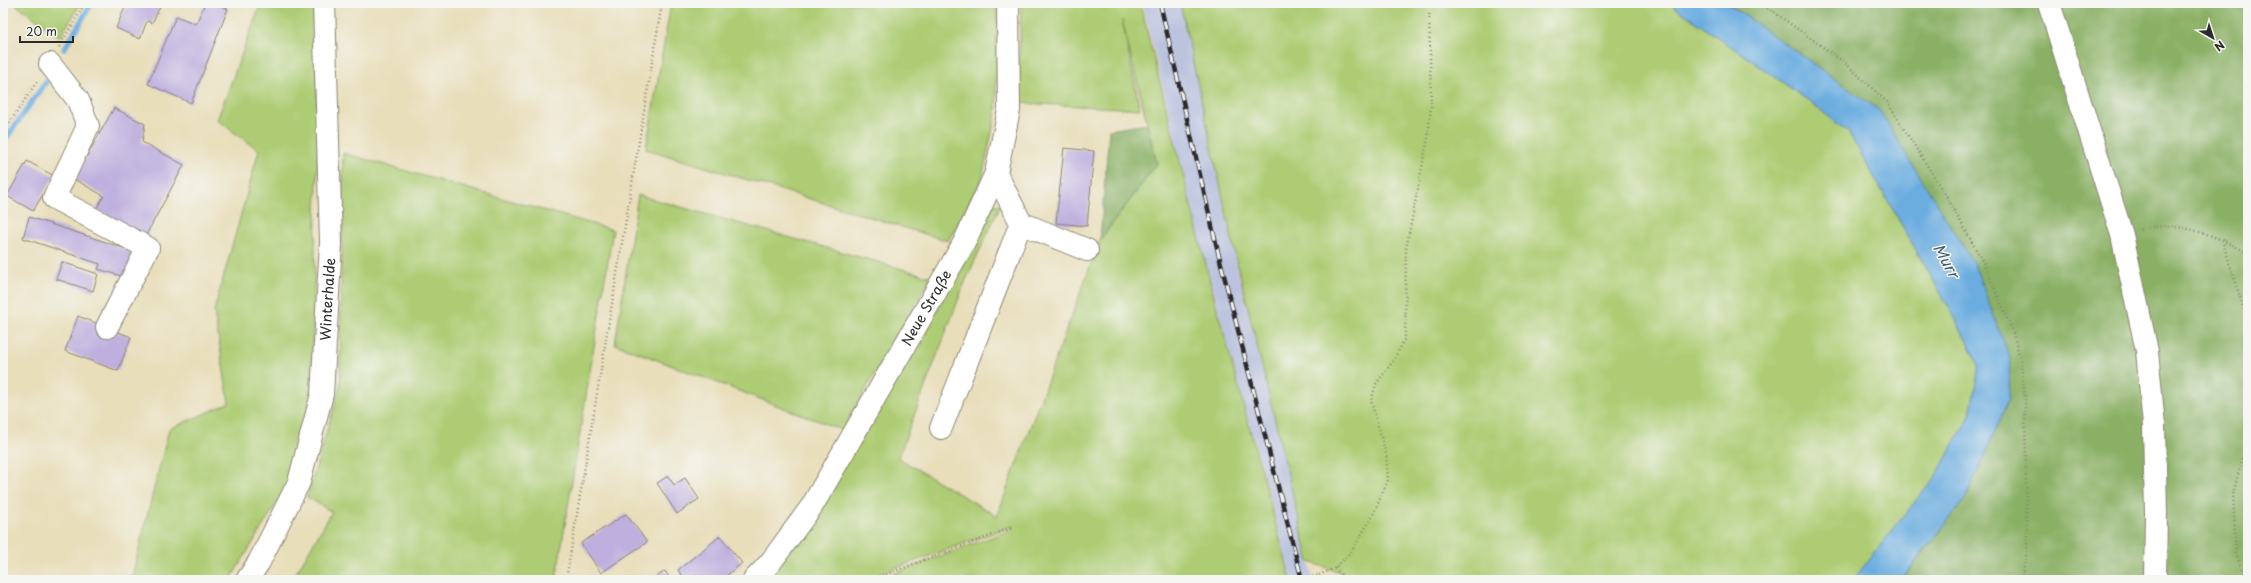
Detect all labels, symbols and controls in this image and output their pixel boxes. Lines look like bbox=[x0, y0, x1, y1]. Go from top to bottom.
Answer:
scale bar bbox=[20, 18, 73, 44]
north arrow bbox=[2193, 18, 2233, 58]
text: 20 m bbox=[26, 22, 57, 40]
text: N bbox=[2211, 37, 2228, 56]
water label: Murr bbox=[1928, 239, 1967, 284]
street label: Winterhalde bbox=[314, 257, 340, 341]
street label: Neue Straße bbox=[896, 266, 956, 349]

